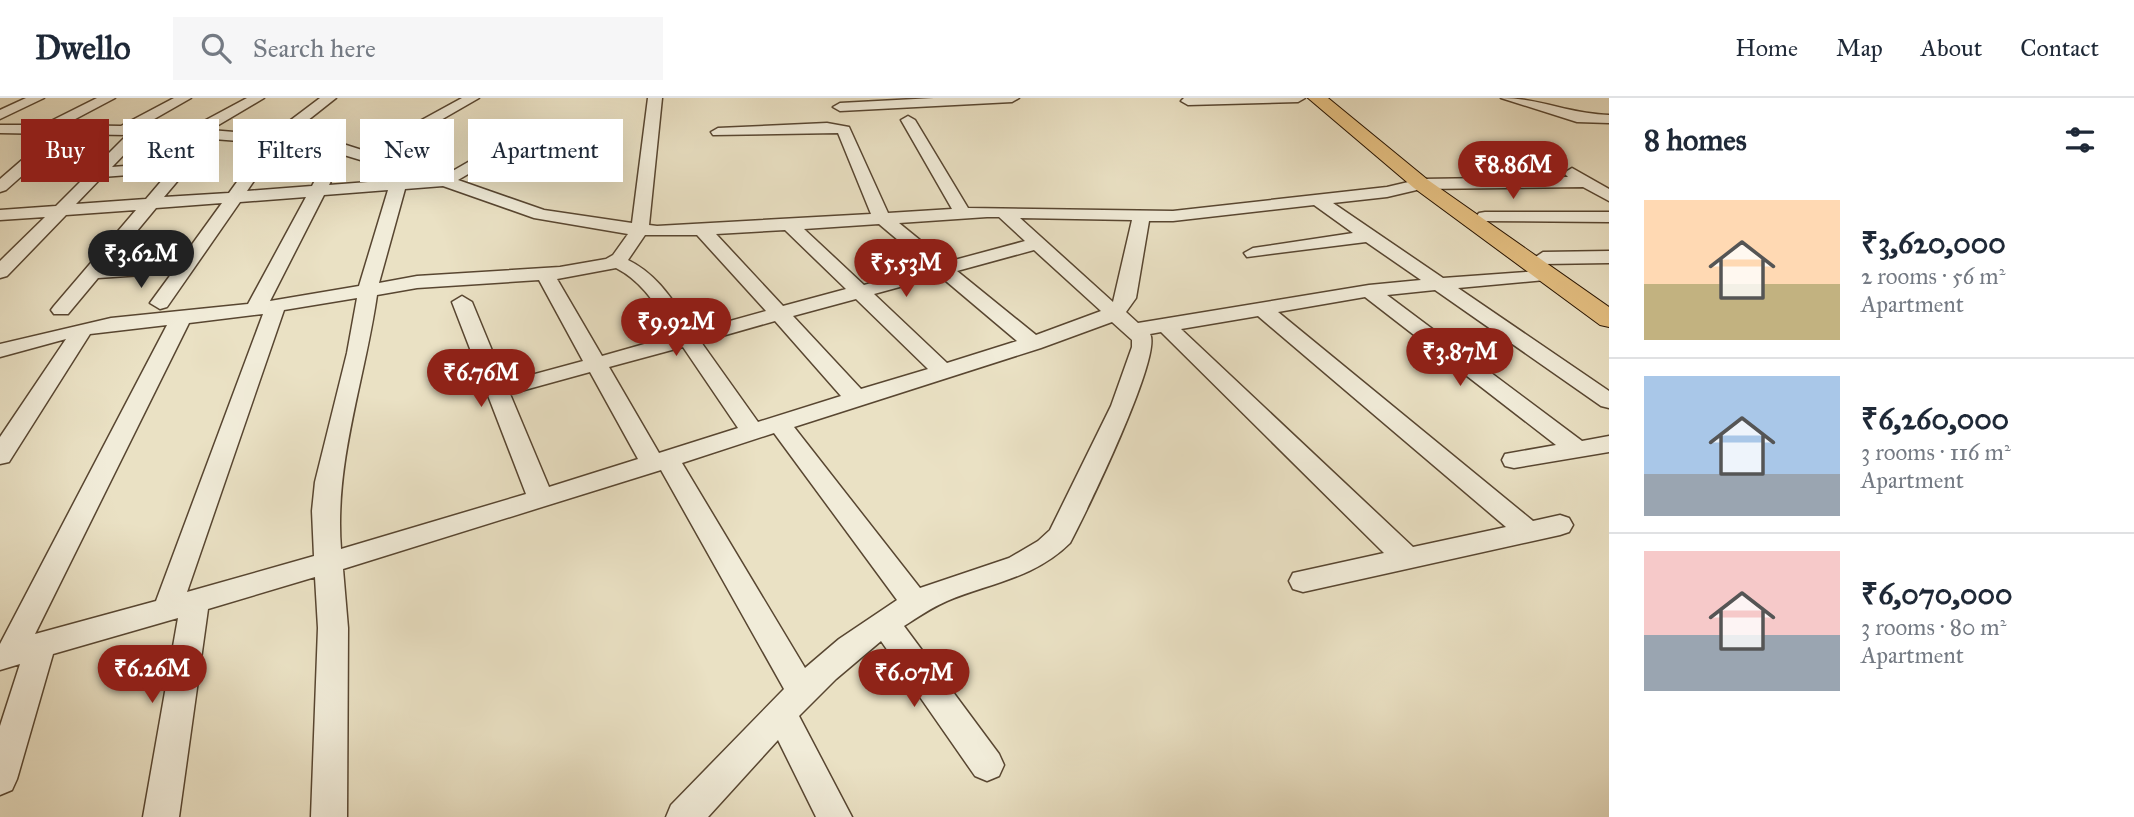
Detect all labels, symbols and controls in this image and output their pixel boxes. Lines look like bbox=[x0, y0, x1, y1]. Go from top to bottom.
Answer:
search box bbox=[173, 17, 663, 80]
text: Dwello bbox=[35, 28, 131, 68]
icon: search bbox=[197, 29, 235, 67]
text: Search here bbox=[253, 32, 376, 64]
text: Home bbox=[1735, 33, 1798, 63]
text: Map bbox=[1836, 33, 1883, 63]
text: About bbox=[1921, 33, 1982, 63]
text: Contact bbox=[2020, 33, 2099, 63]
chip: Buy bbox=[21, 119, 109, 182]
chip: Rent bbox=[123, 119, 219, 182]
chip: Filters bbox=[233, 119, 346, 182]
chip: New bbox=[360, 119, 454, 182]
chip: Apartment bbox=[468, 119, 623, 182]
icon: filters bbox=[2061, 121, 2099, 159]
text: 8 homes bbox=[1644, 122, 1747, 158]
pin: ₹8.86M bbox=[1456, 141, 1570, 201]
text: ₹8.86M bbox=[1474, 150, 1552, 178]
text: ₹3,620,000 bbox=[1861, 225, 2006, 261]
icon: home bbox=[1700, 228, 1784, 312]
pin: ₹3.62M bbox=[84, 230, 198, 290]
text: ₹3.62M bbox=[104, 239, 178, 267]
pin: ₹5.53M bbox=[849, 240, 963, 299]
text: ₹5.53M bbox=[870, 248, 942, 276]
text: 2 rooms · 56 m² bbox=[1861, 262, 2005, 290]
text: Apartment bbox=[1861, 290, 1964, 318]
pin: ₹9.92M bbox=[619, 299, 733, 358]
text: ₹9.92M bbox=[637, 307, 715, 335]
pin: ₹3.87M bbox=[1403, 328, 1517, 388]
text: ₹3.87M bbox=[1422, 337, 1498, 365]
pin: ₹6.76M bbox=[424, 350, 538, 409]
text: ₹6.76M bbox=[443, 358, 519, 386]
text: ₹6,260,000 bbox=[1861, 401, 2009, 437]
icon: home bbox=[1700, 404, 1784, 488]
text: 3 rooms · 116 m² bbox=[1861, 438, 2011, 466]
text: Apartment bbox=[1861, 466, 1964, 494]
text: ₹6,070,000 bbox=[1861, 576, 2012, 612]
icon: home bbox=[1700, 579, 1784, 663]
text: 3 rooms · 80 m² bbox=[1861, 613, 2006, 641]
text: Apartment bbox=[1861, 641, 1964, 669]
pin: ₹6.26M bbox=[95, 646, 209, 705]
pin: ₹6.07M bbox=[857, 650, 971, 709]
text: ₹6.26M bbox=[114, 654, 190, 682]
text: ₹6.07M bbox=[874, 658, 954, 686]

